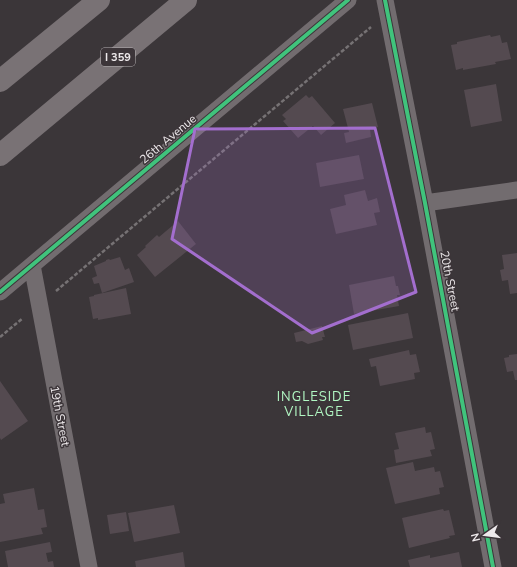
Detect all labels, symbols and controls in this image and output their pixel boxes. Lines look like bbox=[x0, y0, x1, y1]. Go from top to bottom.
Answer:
road number: I 359 bbox=[101, 48, 135, 66]
street label: 26th Avenue bbox=[136, 111, 200, 167]
street label: 20th Street bbox=[436, 249, 464, 313]
street label: 19th Street bbox=[46, 384, 74, 448]
district label: INGLESIDE VILLAGE bbox=[277, 388, 351, 421]
north arrow bbox=[465, 515, 505, 555]
text: N bbox=[468, 531, 484, 543]

